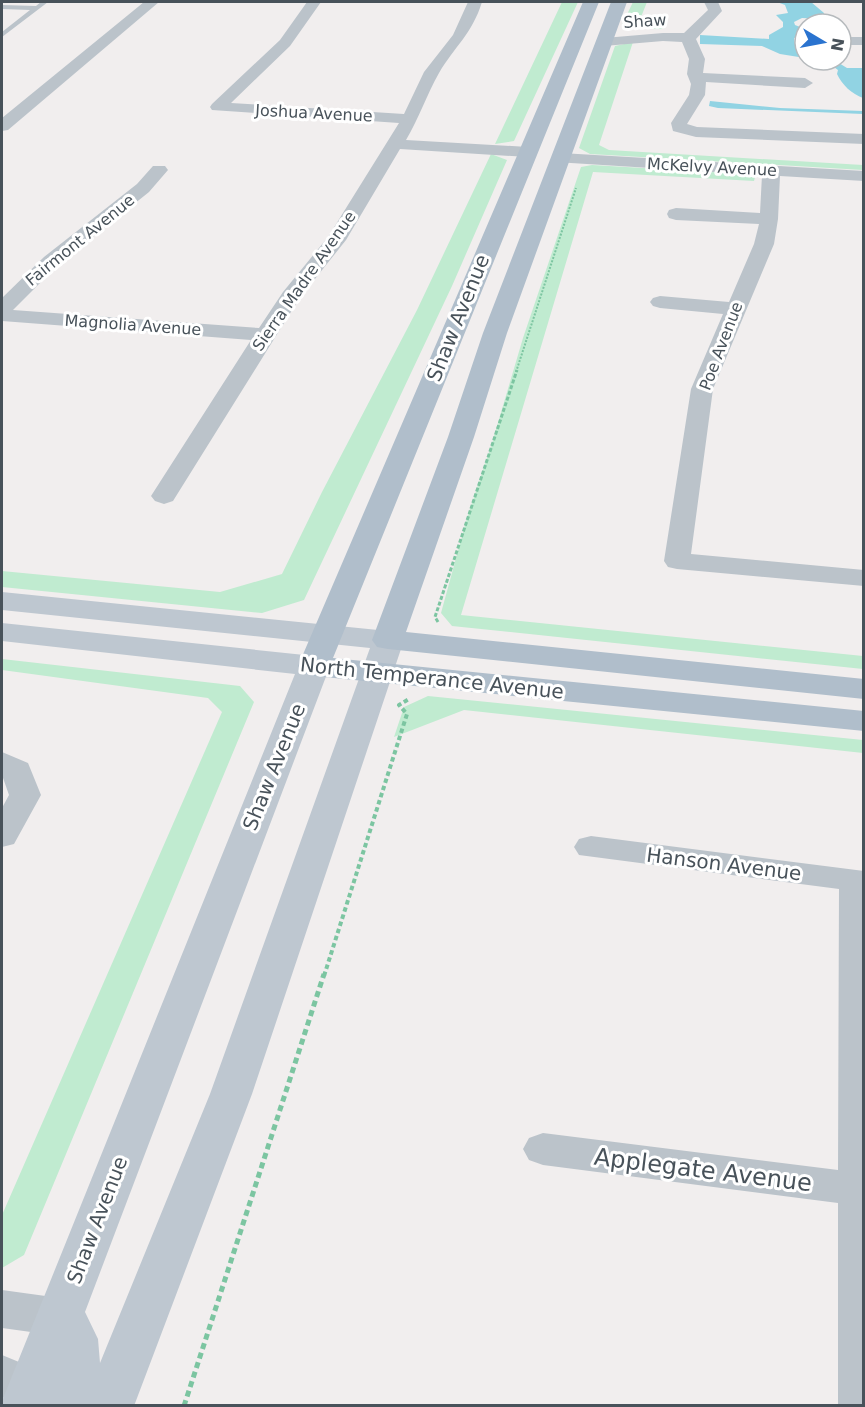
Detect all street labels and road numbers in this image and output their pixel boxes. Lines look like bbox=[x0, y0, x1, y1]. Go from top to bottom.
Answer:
street label: Shaw bbox=[623, 10, 667, 32]
street label: Joshua Avenue bbox=[254, 100, 373, 126]
street label: McKelvy Avenue bbox=[647, 154, 777, 180]
street label: Fairmont Avenue bbox=[22, 190, 138, 290]
street label: Sierra Madre Avenue bbox=[248, 207, 360, 355]
street label: Shaw Avenue bbox=[422, 251, 494, 385]
street label: Poe Avenue bbox=[695, 299, 747, 393]
street label: Magnolia Avenue bbox=[64, 311, 202, 339]
street label: North Temperance Avenue bbox=[299, 652, 565, 704]
street label: Shaw Avenue bbox=[238, 700, 310, 834]
street label: Hanson Avenue bbox=[645, 843, 803, 885]
street label: Applegate Avenue bbox=[592, 1143, 814, 1197]
street label: Shaw Avenue bbox=[62, 1153, 132, 1287]

